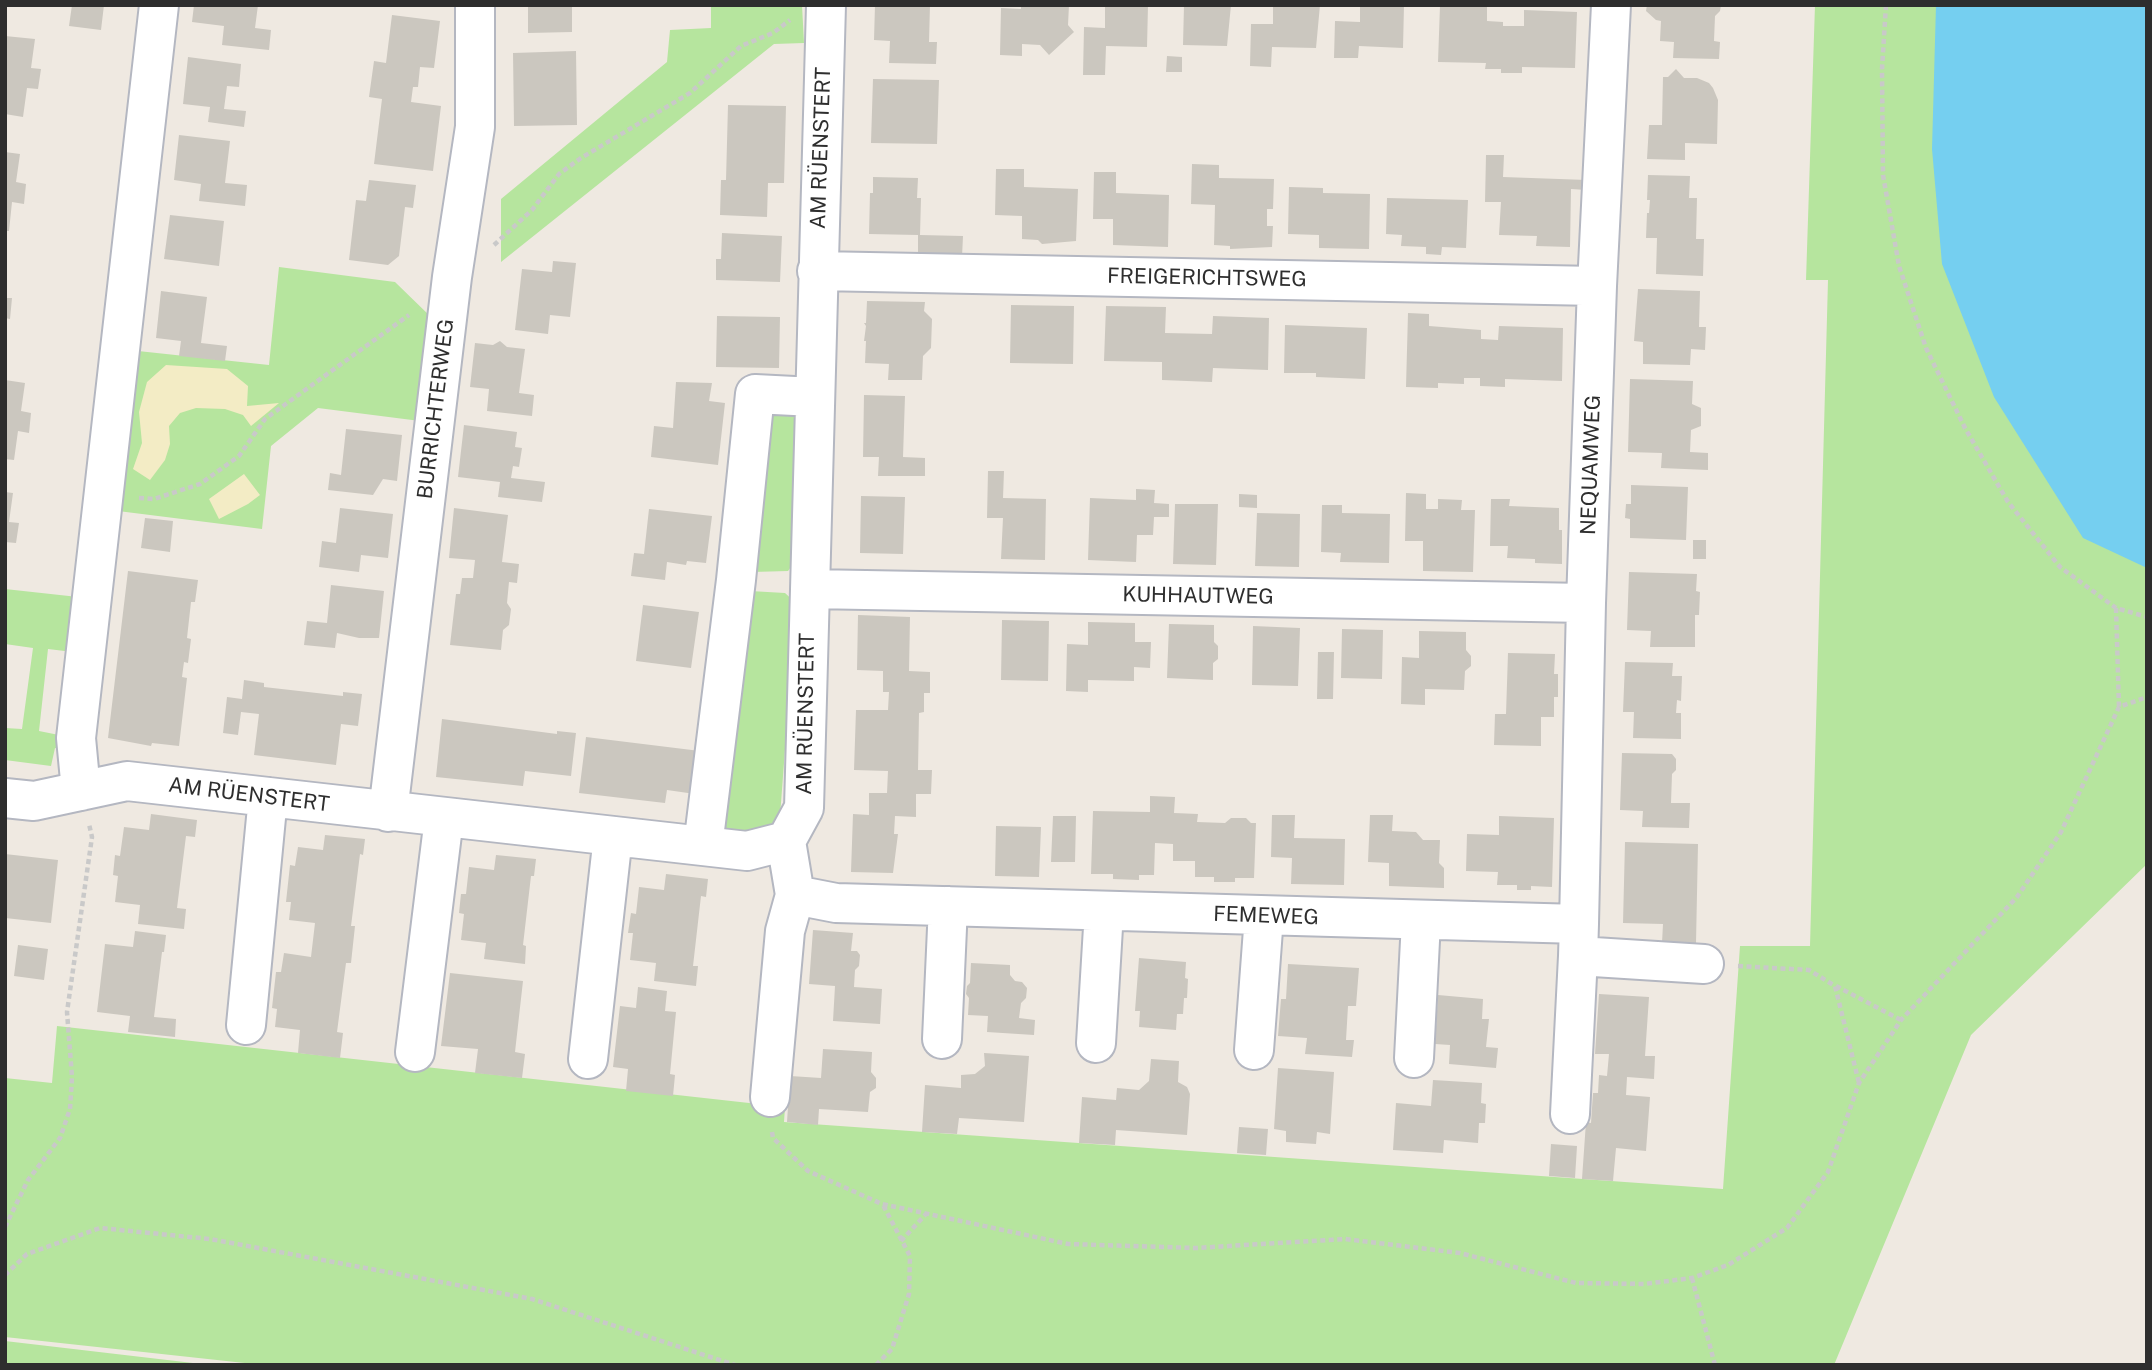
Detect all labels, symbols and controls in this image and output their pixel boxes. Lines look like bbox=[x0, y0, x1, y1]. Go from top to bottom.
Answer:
street label: AM RÜENSTERT bbox=[806, 67, 836, 229]
street label: FREIGERICHTSWEG bbox=[1107, 264, 1307, 292]
street label: BURRICHTERWEG bbox=[412, 317, 460, 501]
street label: NEQUAMWEG bbox=[1576, 395, 1606, 535]
street label: KUHHAUTWEG bbox=[1122, 582, 1274, 610]
street label: AM RÜENSTERT bbox=[792, 633, 820, 795]
street label: AM RÜENSTERT bbox=[167, 773, 331, 817]
street label: FEMEWEG bbox=[1213, 902, 1319, 930]

